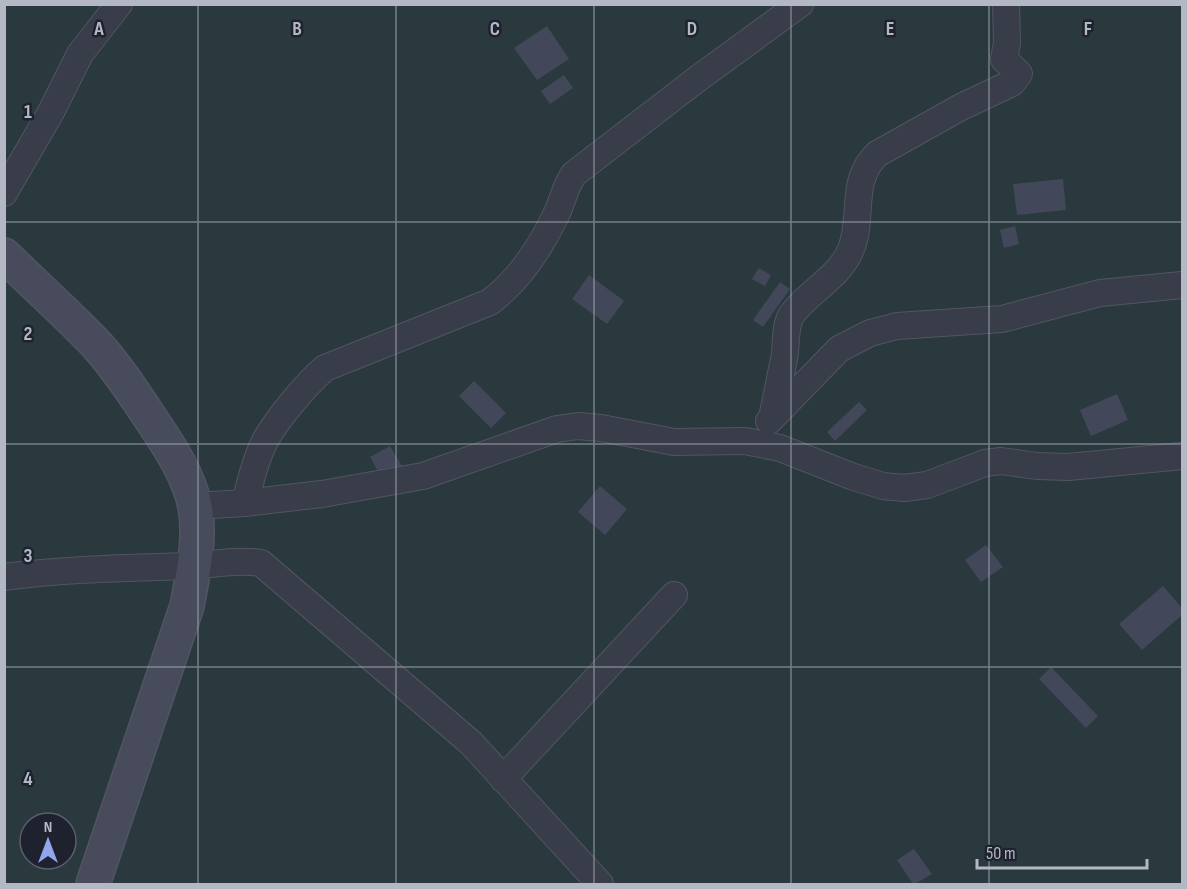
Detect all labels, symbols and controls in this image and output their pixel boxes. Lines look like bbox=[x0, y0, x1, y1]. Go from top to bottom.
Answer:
text: A bbox=[93, 17, 104, 41]
text: B bbox=[292, 17, 302, 41]
text: C bbox=[490, 17, 500, 41]
text: D bbox=[687, 17, 697, 41]
text: E bbox=[886, 17, 894, 41]
text: F bbox=[1084, 17, 1092, 41]
text: 1 bbox=[24, 100, 32, 124]
text: 2 bbox=[24, 322, 32, 346]
text: 3 bbox=[24, 544, 33, 568]
text: 4 bbox=[23, 767, 33, 791]
north arrow bbox=[18, 811, 78, 871]
text: N bbox=[44, 818, 52, 837]
scale bar bbox=[977, 832, 1146, 870]
text: 50 m bbox=[986, 843, 1016, 864]

